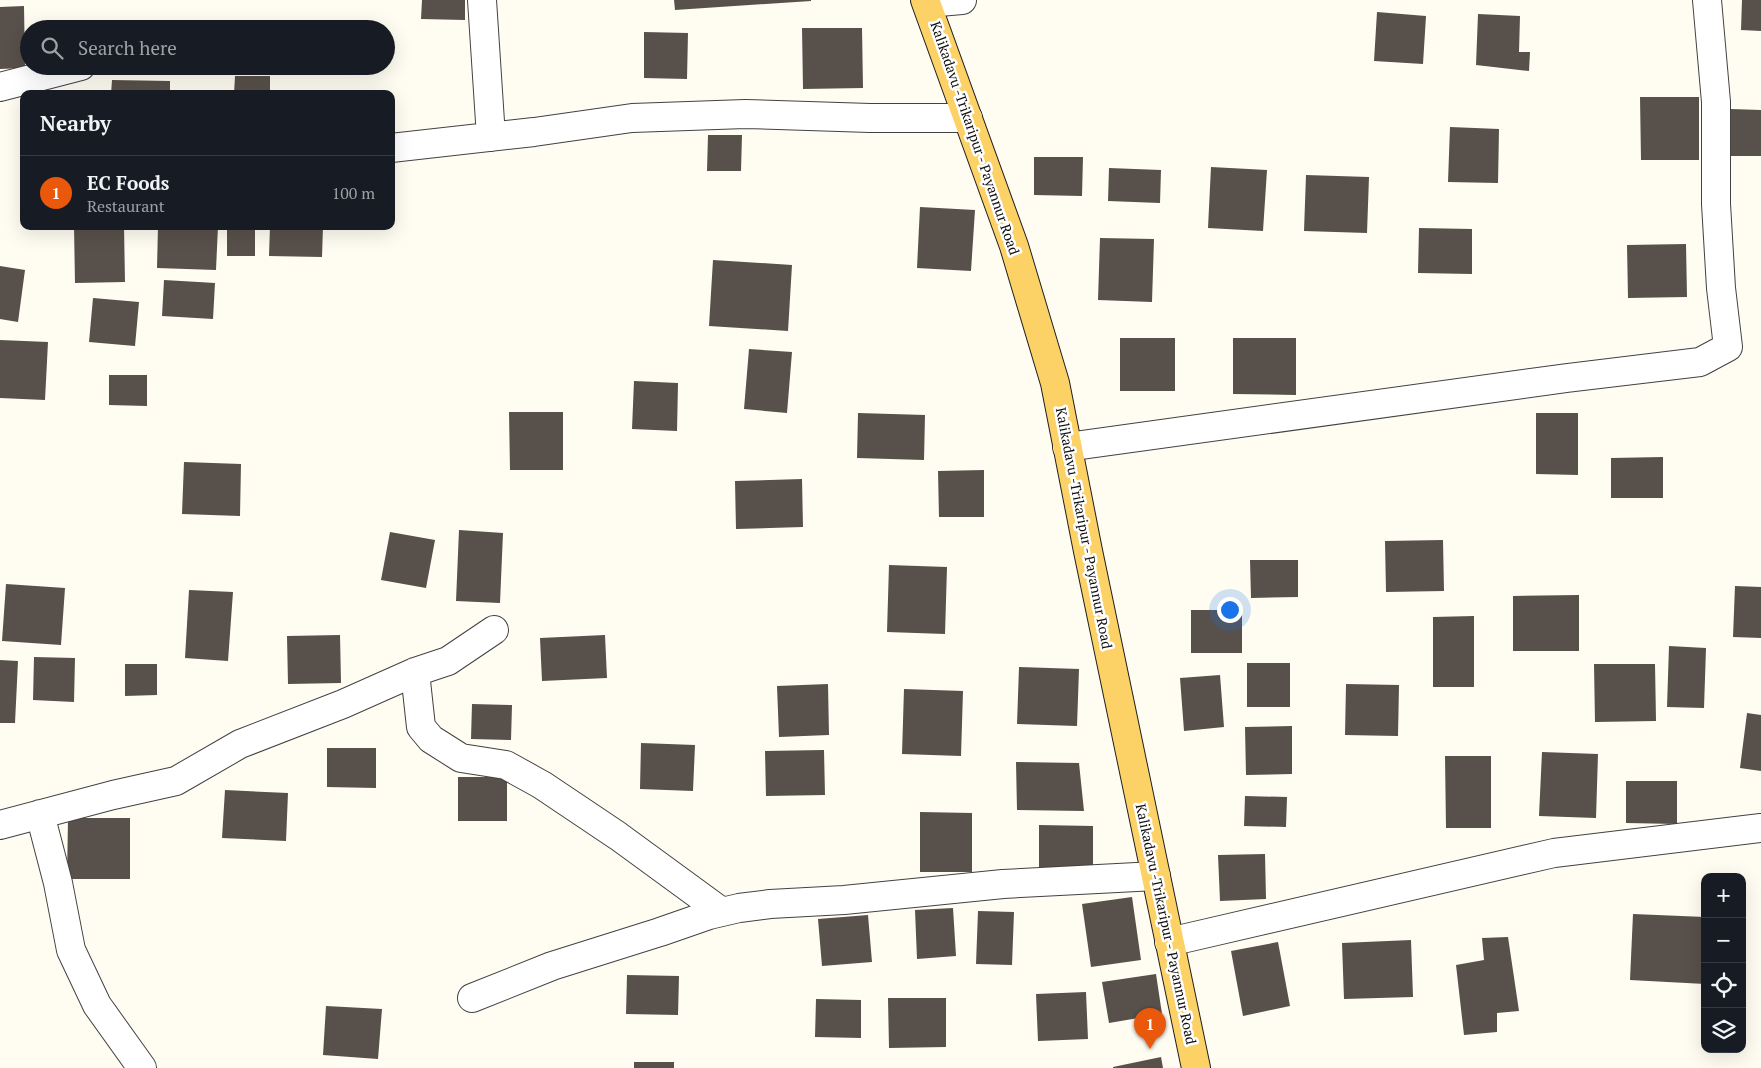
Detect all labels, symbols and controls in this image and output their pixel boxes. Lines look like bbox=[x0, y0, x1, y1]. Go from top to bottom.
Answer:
street label: Kalikadavu -Trikaripur - Payannur Road bbox=[927, 19, 1025, 257]
search box bbox=[20, 20, 395, 75]
icon: search bbox=[38, 34, 66, 62]
text: Search here bbox=[78, 35, 177, 60]
text: Nearby bbox=[40, 109, 111, 137]
text: EC Foods bbox=[87, 170, 169, 195]
text: 1 bbox=[51, 182, 61, 204]
text: 100 m bbox=[332, 182, 375, 204]
text: Restaurant bbox=[87, 195, 165, 217]
street label: Kalikadavu -Trikaripur - Payannur Road bbox=[1052, 406, 1117, 650]
your location bbox=[1217, 597, 1243, 623]
street label: Kalikadavu -Trikaripur - Payannur Road bbox=[1132, 802, 1201, 1046]
map controls bbox=[1701, 873, 1746, 1053]
button: + bbox=[1701, 873, 1746, 918]
button: − bbox=[1701, 918, 1746, 963]
button: locate bbox=[1701, 963, 1746, 1008]
pin: 1 bbox=[1134, 1008, 1166, 1049]
button: layers bbox=[1701, 1008, 1746, 1053]

